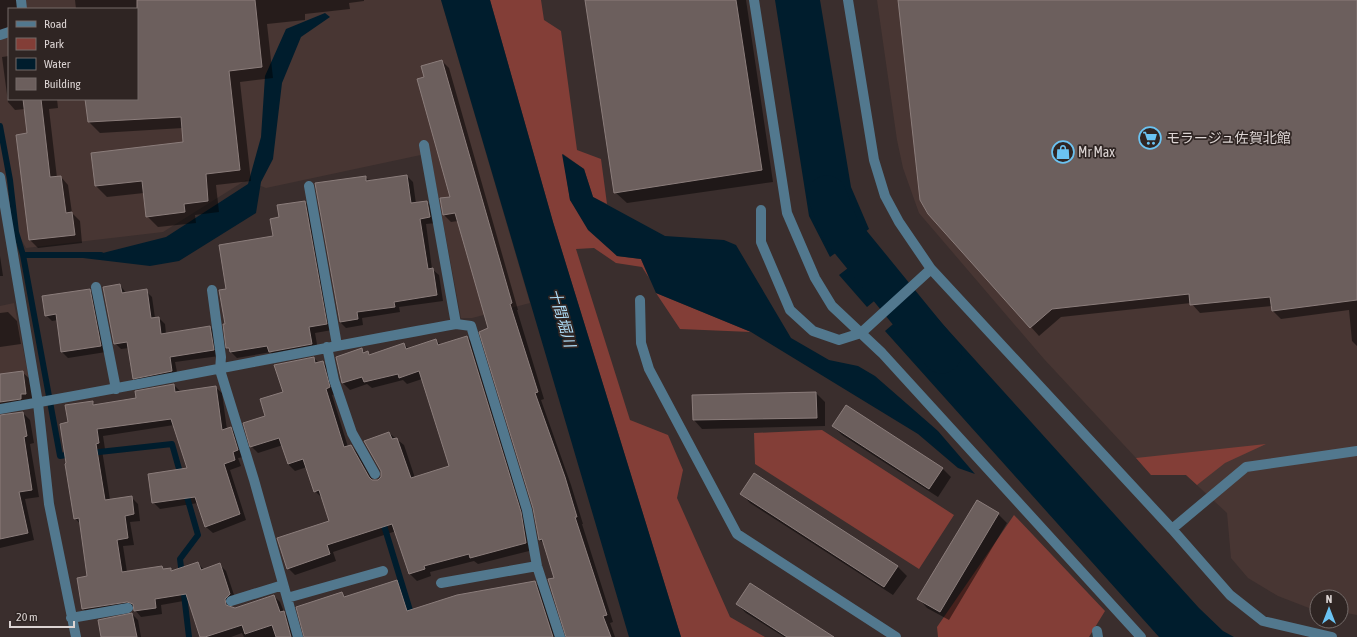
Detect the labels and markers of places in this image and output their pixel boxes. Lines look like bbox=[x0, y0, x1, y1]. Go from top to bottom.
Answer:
supermarket icon: モラージュ佐賀北館 bbox=[1137, 125, 1163, 151]
place label: モラージュ佐賀北館 bbox=[1166, 130, 1291, 146]
shop icon: Mr Max bbox=[1050, 139, 1076, 165]
place label: Mr Max bbox=[1078, 144, 1115, 160]

